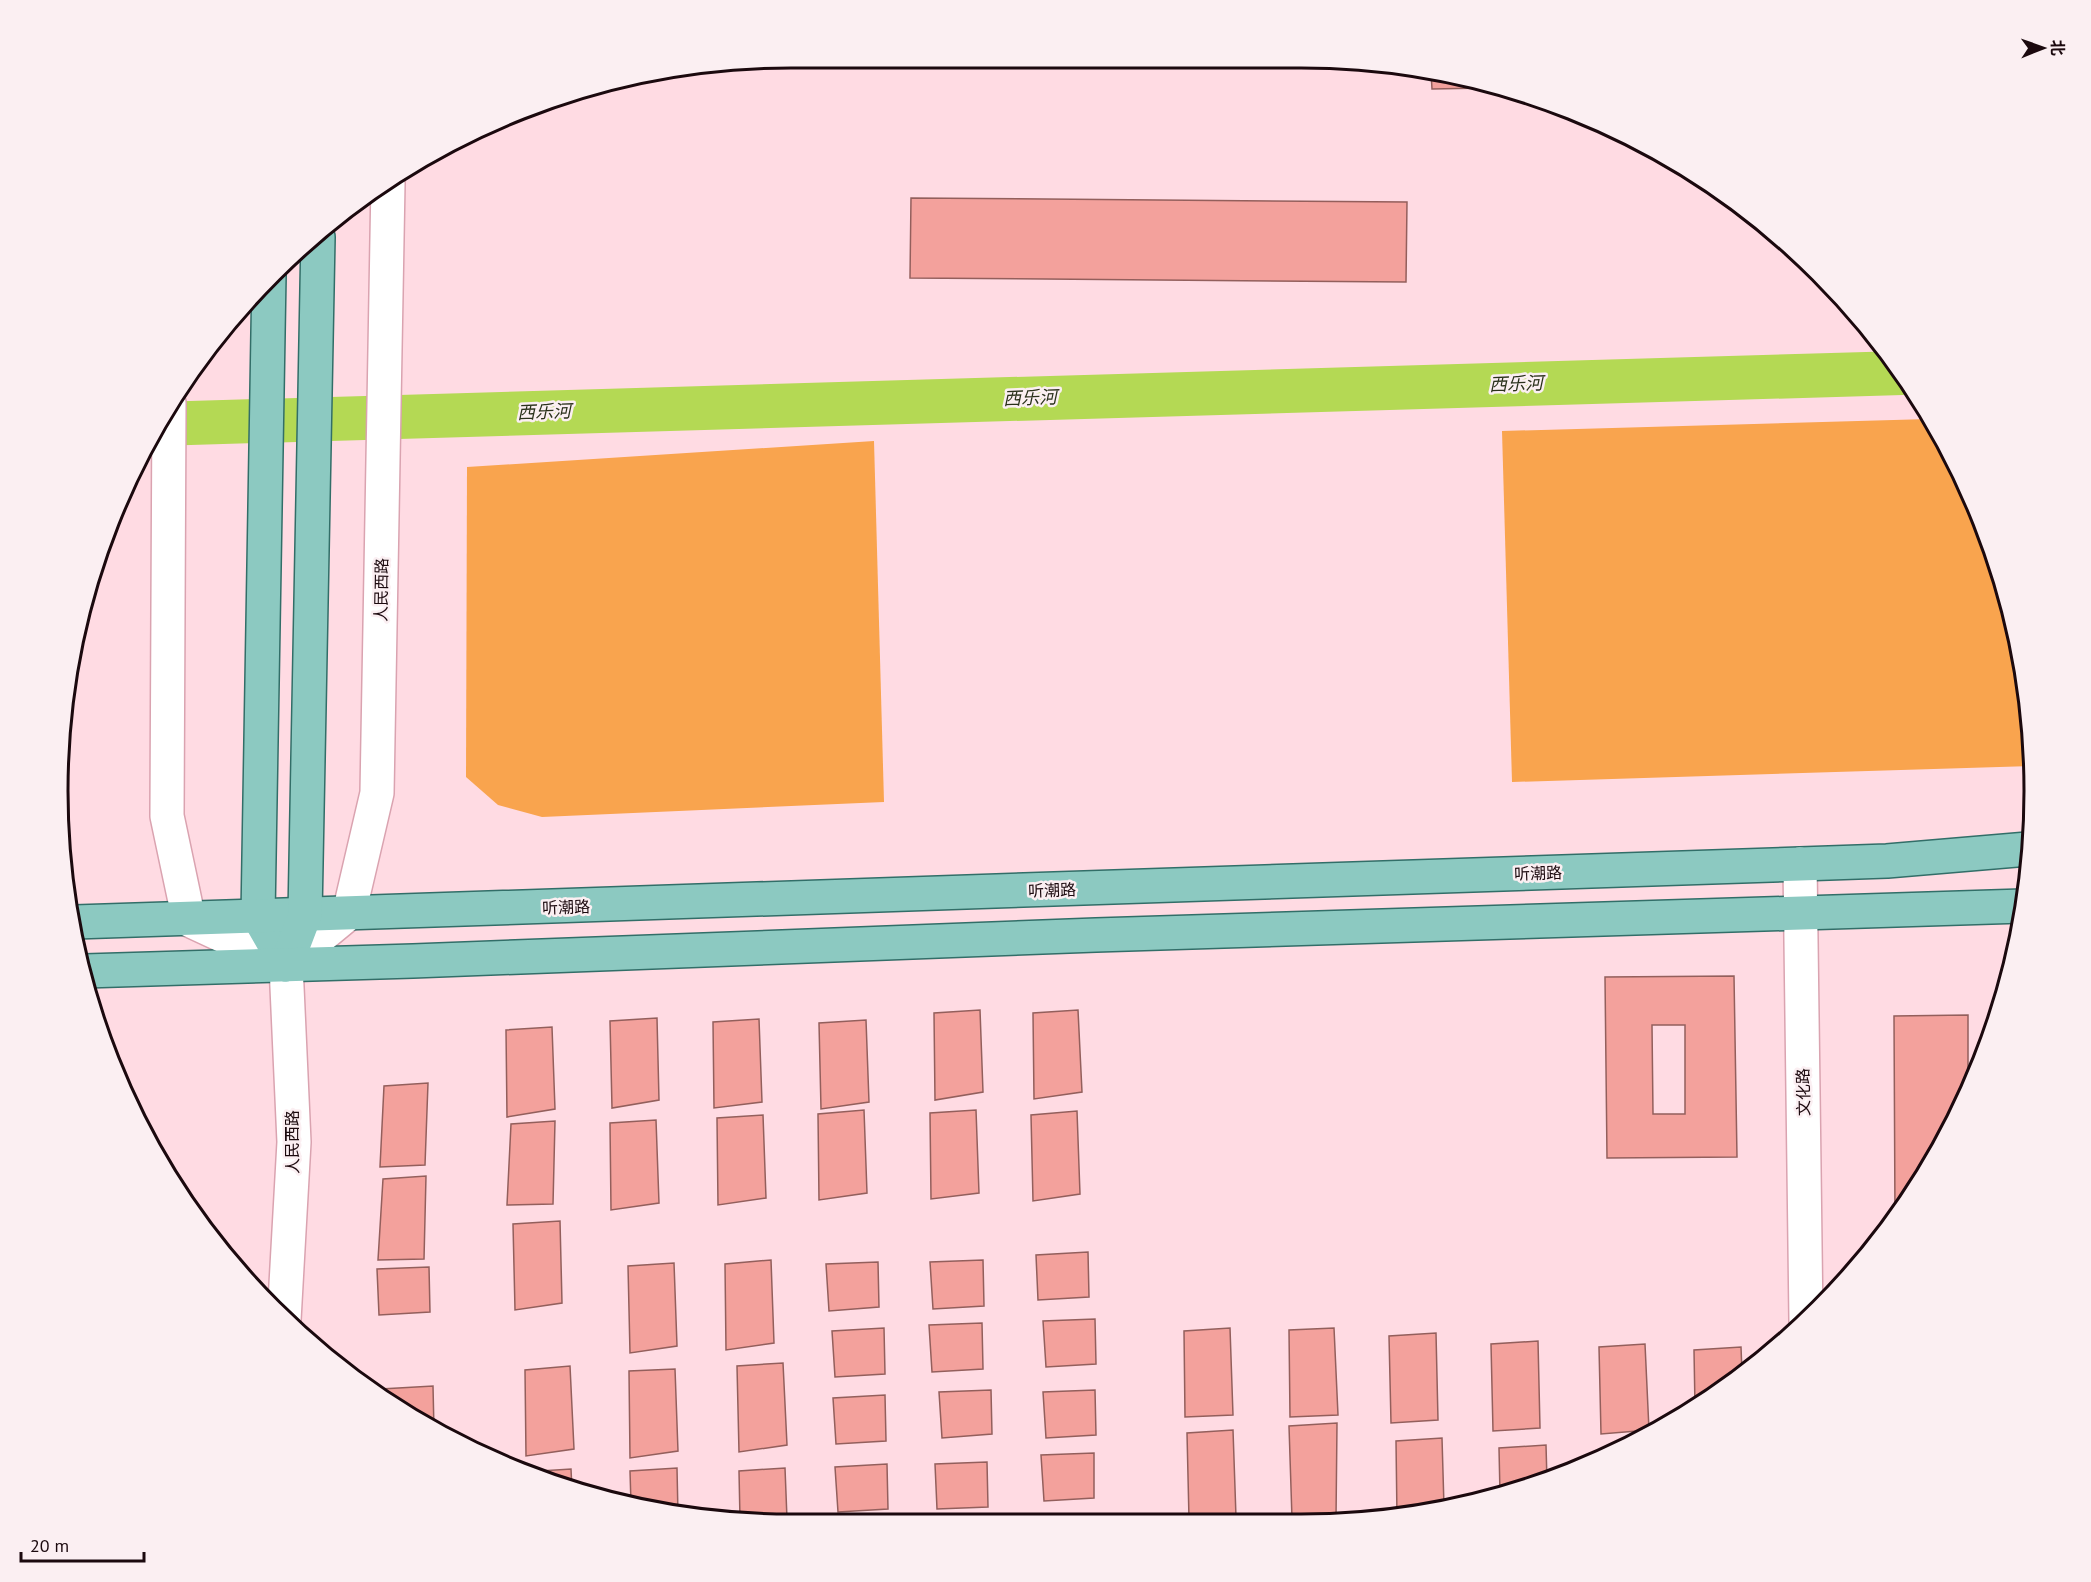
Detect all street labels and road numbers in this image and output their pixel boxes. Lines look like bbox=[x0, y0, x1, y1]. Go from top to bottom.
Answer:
street label: 人民西路 bbox=[370, 558, 392, 622]
street label: 听潮路 bbox=[1514, 862, 1562, 884]
street label: 听潮路 bbox=[1028, 879, 1076, 901]
street label: 听潮路 bbox=[542, 896, 590, 918]
street label: 文化路 bbox=[1793, 1068, 1813, 1116]
street label: 人民西路 bbox=[282, 1110, 302, 1174]

